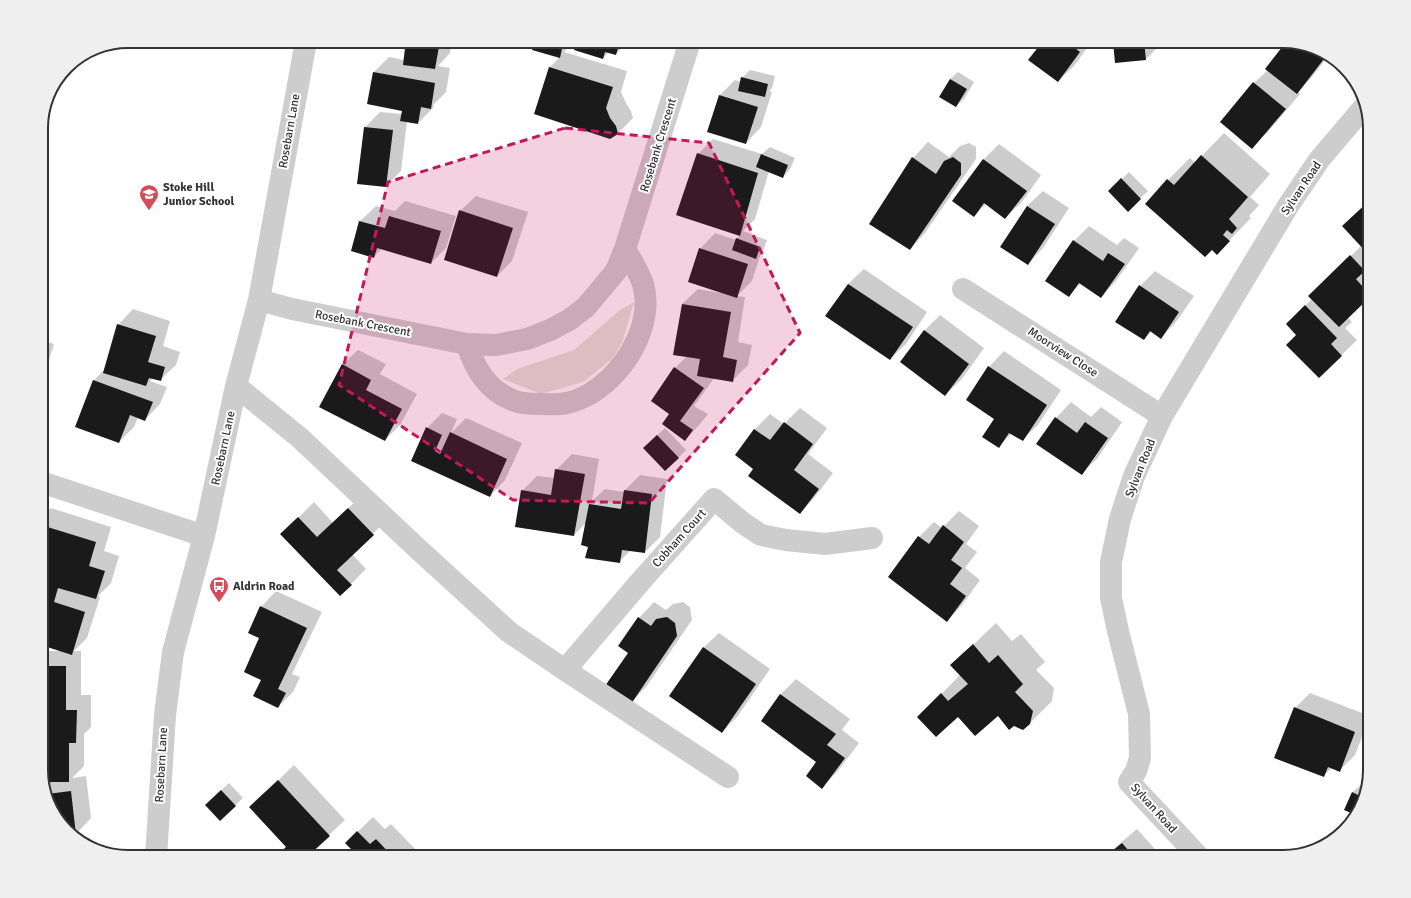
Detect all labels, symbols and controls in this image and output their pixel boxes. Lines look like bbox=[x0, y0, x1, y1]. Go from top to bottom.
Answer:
street label: Rosebarn Lane bbox=[276, 93, 303, 169]
street label: Rosebank Crescent bbox=[637, 96, 680, 194]
street label: Sylvan Road bbox=[1278, 158, 1325, 218]
place label: Stoke Hill Junior School bbox=[163, 180, 234, 209]
school or university icon: Stoke Hill Junior School bbox=[138, 183, 160, 211]
street label: Rosebank Crescent bbox=[314, 307, 412, 340]
street label: Moorview Close bbox=[1025, 324, 1101, 381]
street label: Rosebarn Lane bbox=[208, 410, 239, 487]
street label: Sylvan Road bbox=[1122, 437, 1159, 500]
street label: Cobham Court bbox=[649, 506, 709, 571]
bus stop icon: Aldrin Road bbox=[208, 575, 230, 603]
place label: Aldrin Road bbox=[233, 579, 295, 594]
street label: Rosebarn Lane bbox=[152, 727, 171, 803]
street label: Sylvan Road bbox=[1127, 780, 1180, 836]

